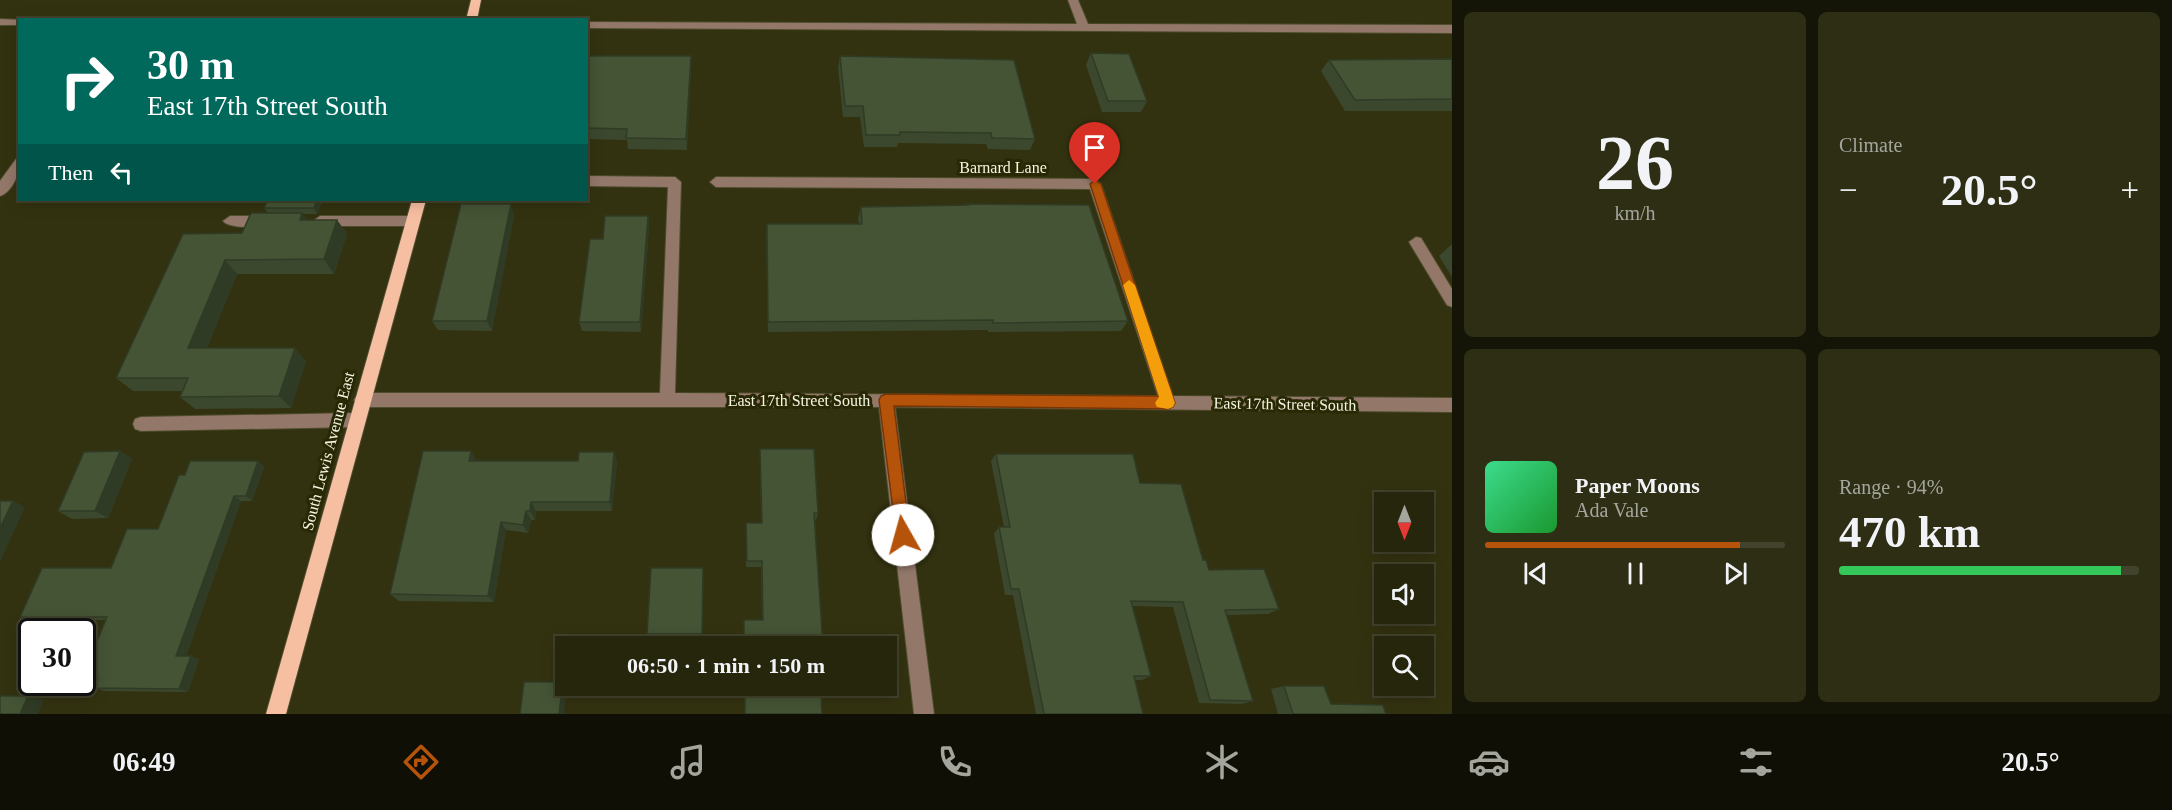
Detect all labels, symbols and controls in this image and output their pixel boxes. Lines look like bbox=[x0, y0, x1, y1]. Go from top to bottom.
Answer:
icon: right bbox=[48, 42, 126, 120]
text: 30 m bbox=[147, 42, 235, 88]
text: East 17th Street South bbox=[147, 91, 388, 121]
text: 26 bbox=[1596, 119, 1674, 206]
pin bbox=[1069, 122, 1120, 184]
icon: arrive bbox=[1078, 131, 1111, 164]
text: Climate bbox=[1839, 134, 1902, 156]
icon: left bbox=[105, 156, 138, 189]
street label: Barnard Lane bbox=[959, 159, 1047, 176]
text: Then bbox=[48, 160, 93, 185]
text: 20.5° bbox=[1941, 165, 2037, 215]
text: − bbox=[1839, 172, 1858, 208]
text: + bbox=[2120, 172, 2139, 208]
text: km/h bbox=[1614, 202, 1656, 224]
street label: South Lewis Avenue East bbox=[299, 369, 358, 532]
street label: East 17th Street South bbox=[728, 392, 870, 409]
street label: East 17th Street South bbox=[1214, 394, 1356, 414]
text: Paper Moons bbox=[1575, 473, 1700, 498]
text: Range · 94% bbox=[1839, 476, 1943, 498]
north arrow bbox=[1374, 492, 1434, 552]
map controls bbox=[1374, 492, 1434, 696]
text: Ada Vale bbox=[1575, 499, 1649, 521]
position arrow bbox=[871, 503, 935, 567]
text: 470 km bbox=[1839, 507, 1980, 557]
icon: previous bbox=[1519, 557, 1552, 590]
icon: pause bbox=[1619, 557, 1652, 590]
icon: next bbox=[1719, 557, 1752, 590]
button: sound bbox=[1374, 564, 1434, 624]
speed limit sign: 30 bbox=[18, 618, 96, 696]
button: search bbox=[1374, 636, 1434, 696]
text: 06:50 · 1 min · 150 m bbox=[627, 653, 825, 678]
icon: directions bbox=[400, 741, 442, 783]
icon: music bbox=[667, 741, 709, 783]
icon: phone bbox=[934, 741, 976, 783]
icon: climate bbox=[1201, 741, 1243, 783]
icon: car bbox=[1468, 741, 1510, 783]
icon: filters bbox=[1735, 741, 1777, 783]
text: 06:49 bbox=[112, 747, 175, 777]
text: 20.5° bbox=[2001, 747, 2060, 777]

